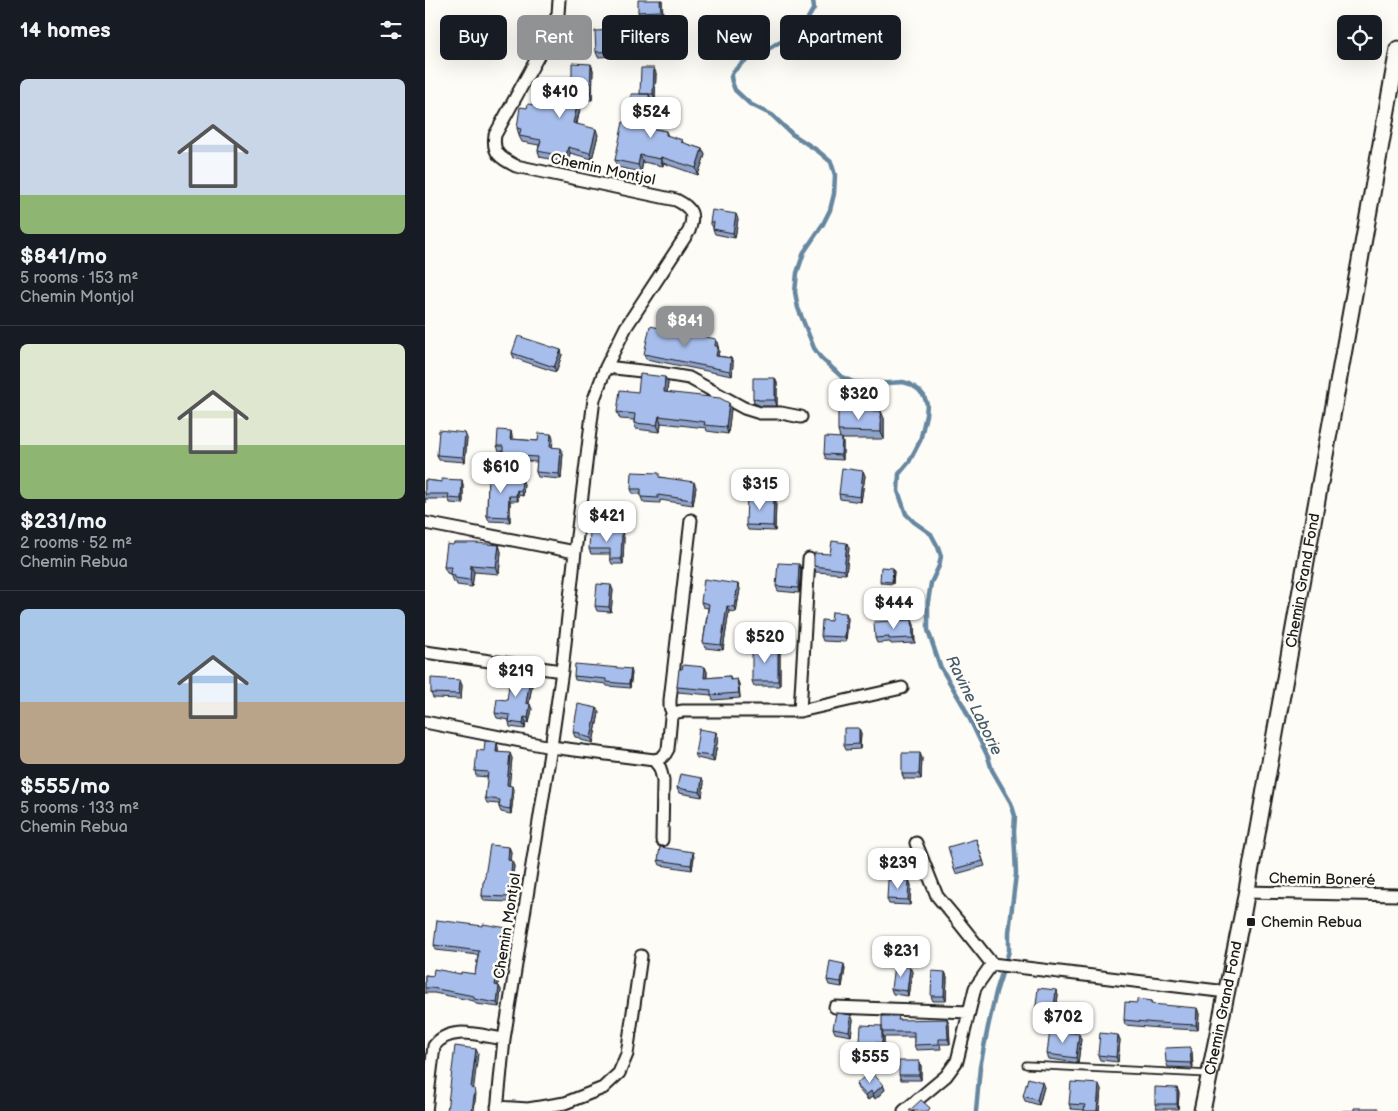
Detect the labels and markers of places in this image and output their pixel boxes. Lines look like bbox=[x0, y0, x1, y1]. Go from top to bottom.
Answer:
pin: $410 bbox=[530, 76, 590, 119]
pin: $524 bbox=[621, 96, 681, 139]
pin: $841 bbox=[655, 306, 715, 348]
pin: $320 bbox=[829, 378, 889, 421]
pin: $610 bbox=[471, 452, 531, 494]
pin: $315 bbox=[730, 468, 790, 511]
pin: $421 bbox=[577, 500, 637, 543]
pin: $444 bbox=[864, 588, 924, 630]
pin: $520 bbox=[735, 622, 795, 664]
pin: $219 bbox=[486, 656, 546, 698]
pin: $239 bbox=[868, 848, 928, 890]
place label: Chemin Rebua bbox=[1261, 913, 1362, 932]
marker: Chemin Rebua bbox=[1245, 916, 1257, 928]
pin: $231 bbox=[871, 936, 931, 978]
pin: $702 bbox=[1033, 1002, 1093, 1044]
pin: $555 bbox=[840, 1042, 900, 1084]

